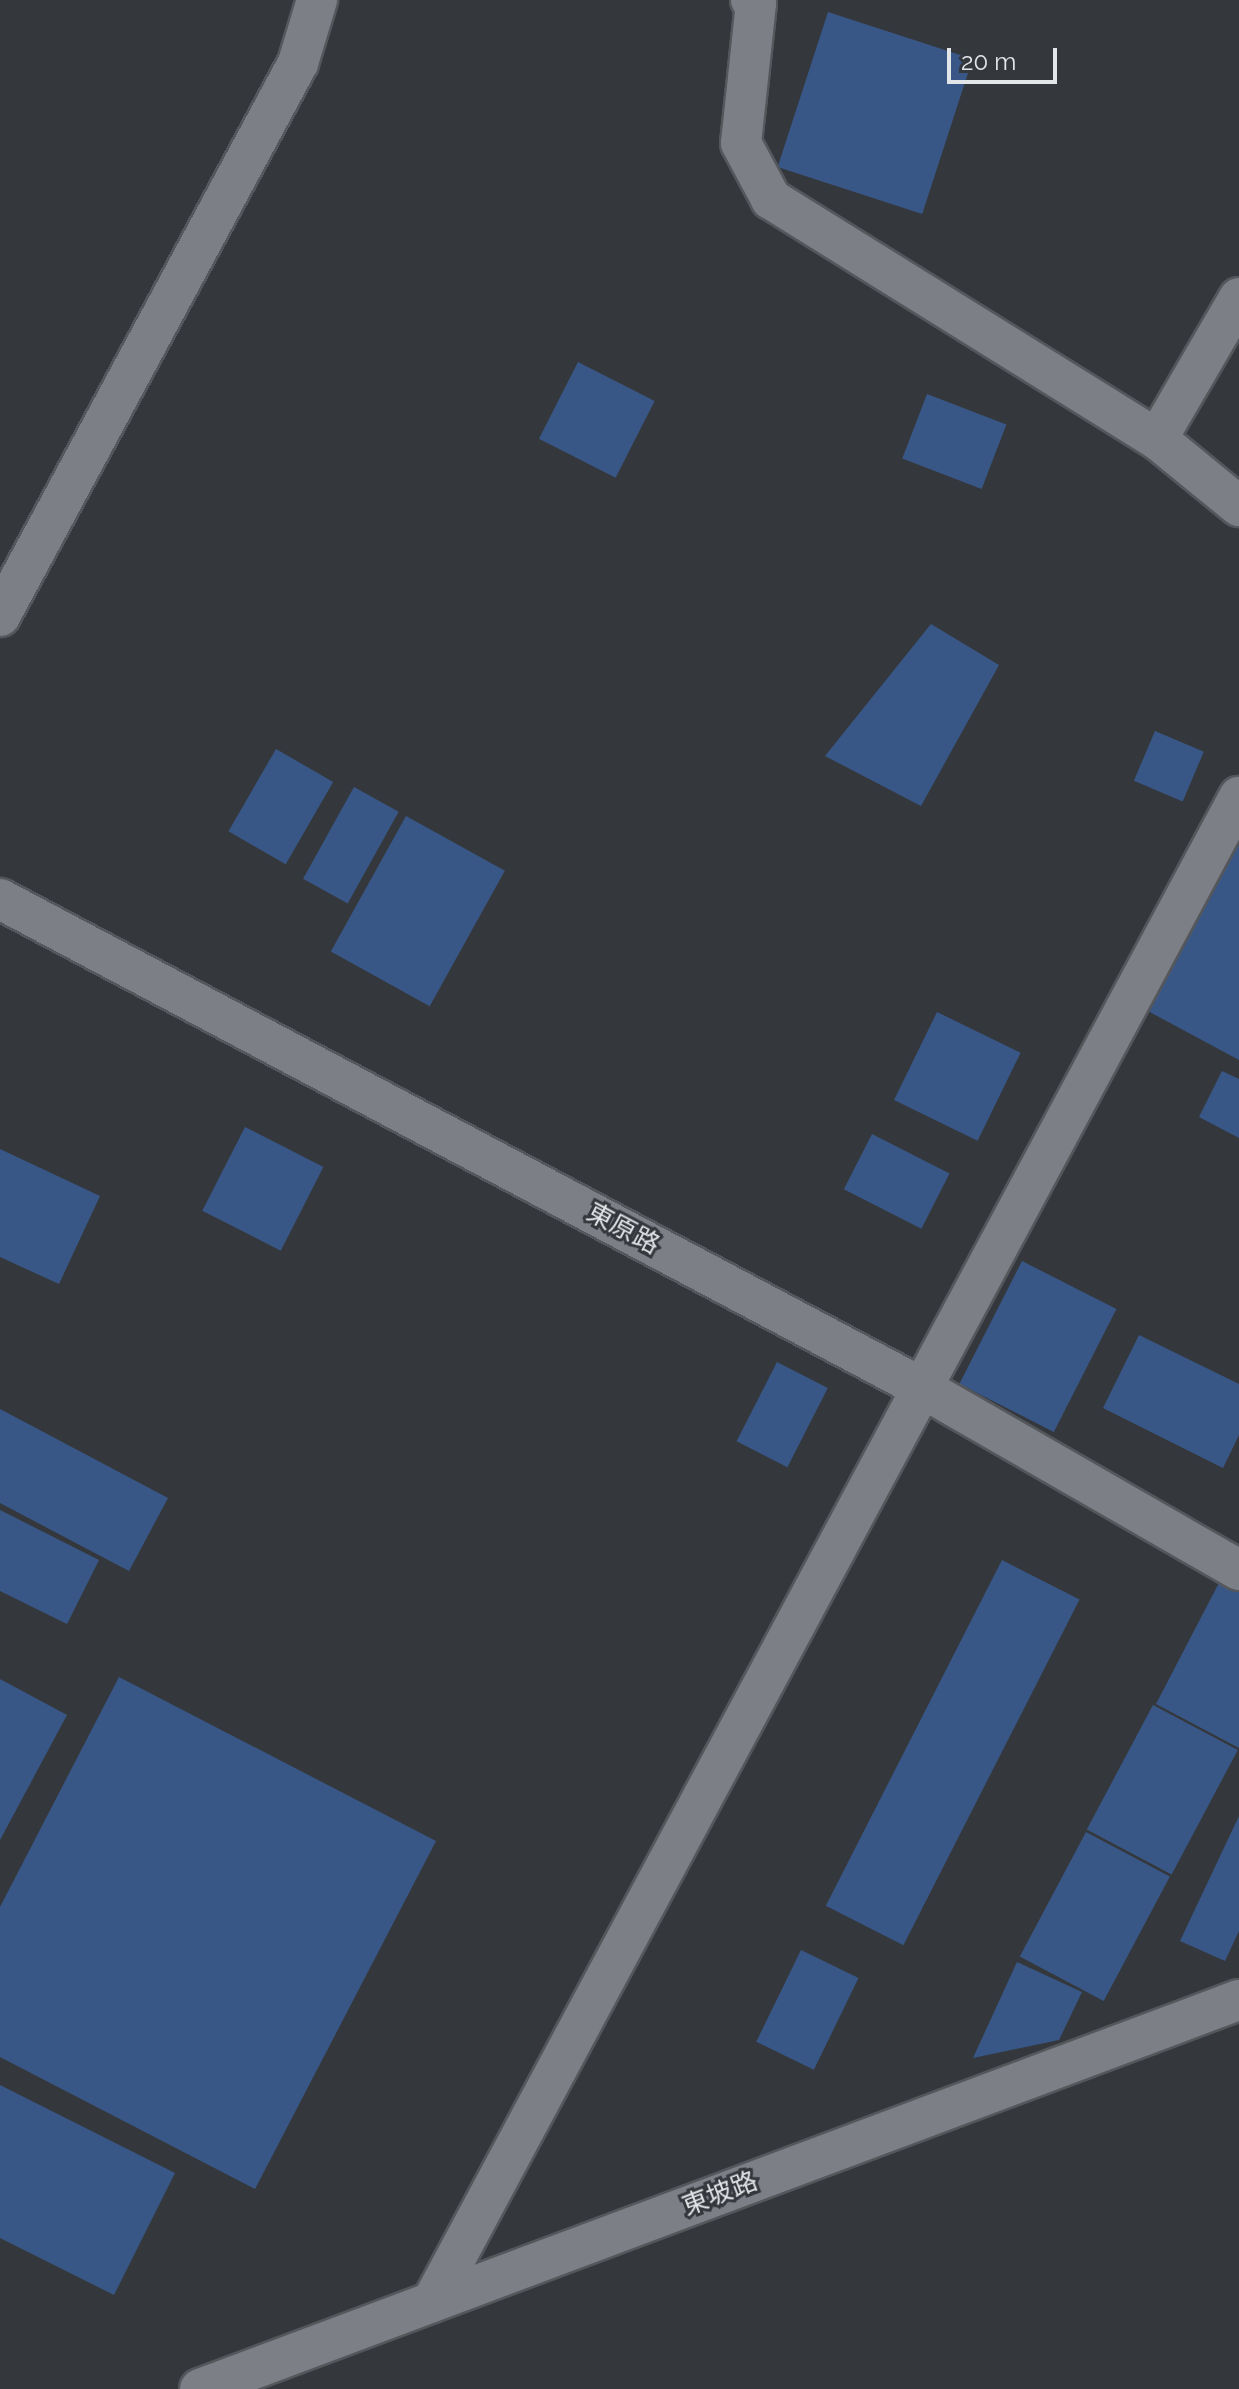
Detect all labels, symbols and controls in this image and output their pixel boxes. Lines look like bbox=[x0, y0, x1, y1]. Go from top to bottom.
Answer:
scale bar bbox=[951, 32, 1061, 82]
text: 20 m bbox=[961, 47, 1016, 76]
street label: 東原路 bbox=[581, 1197, 665, 1261]
street label: 東坡路 bbox=[678, 2165, 762, 2223]

